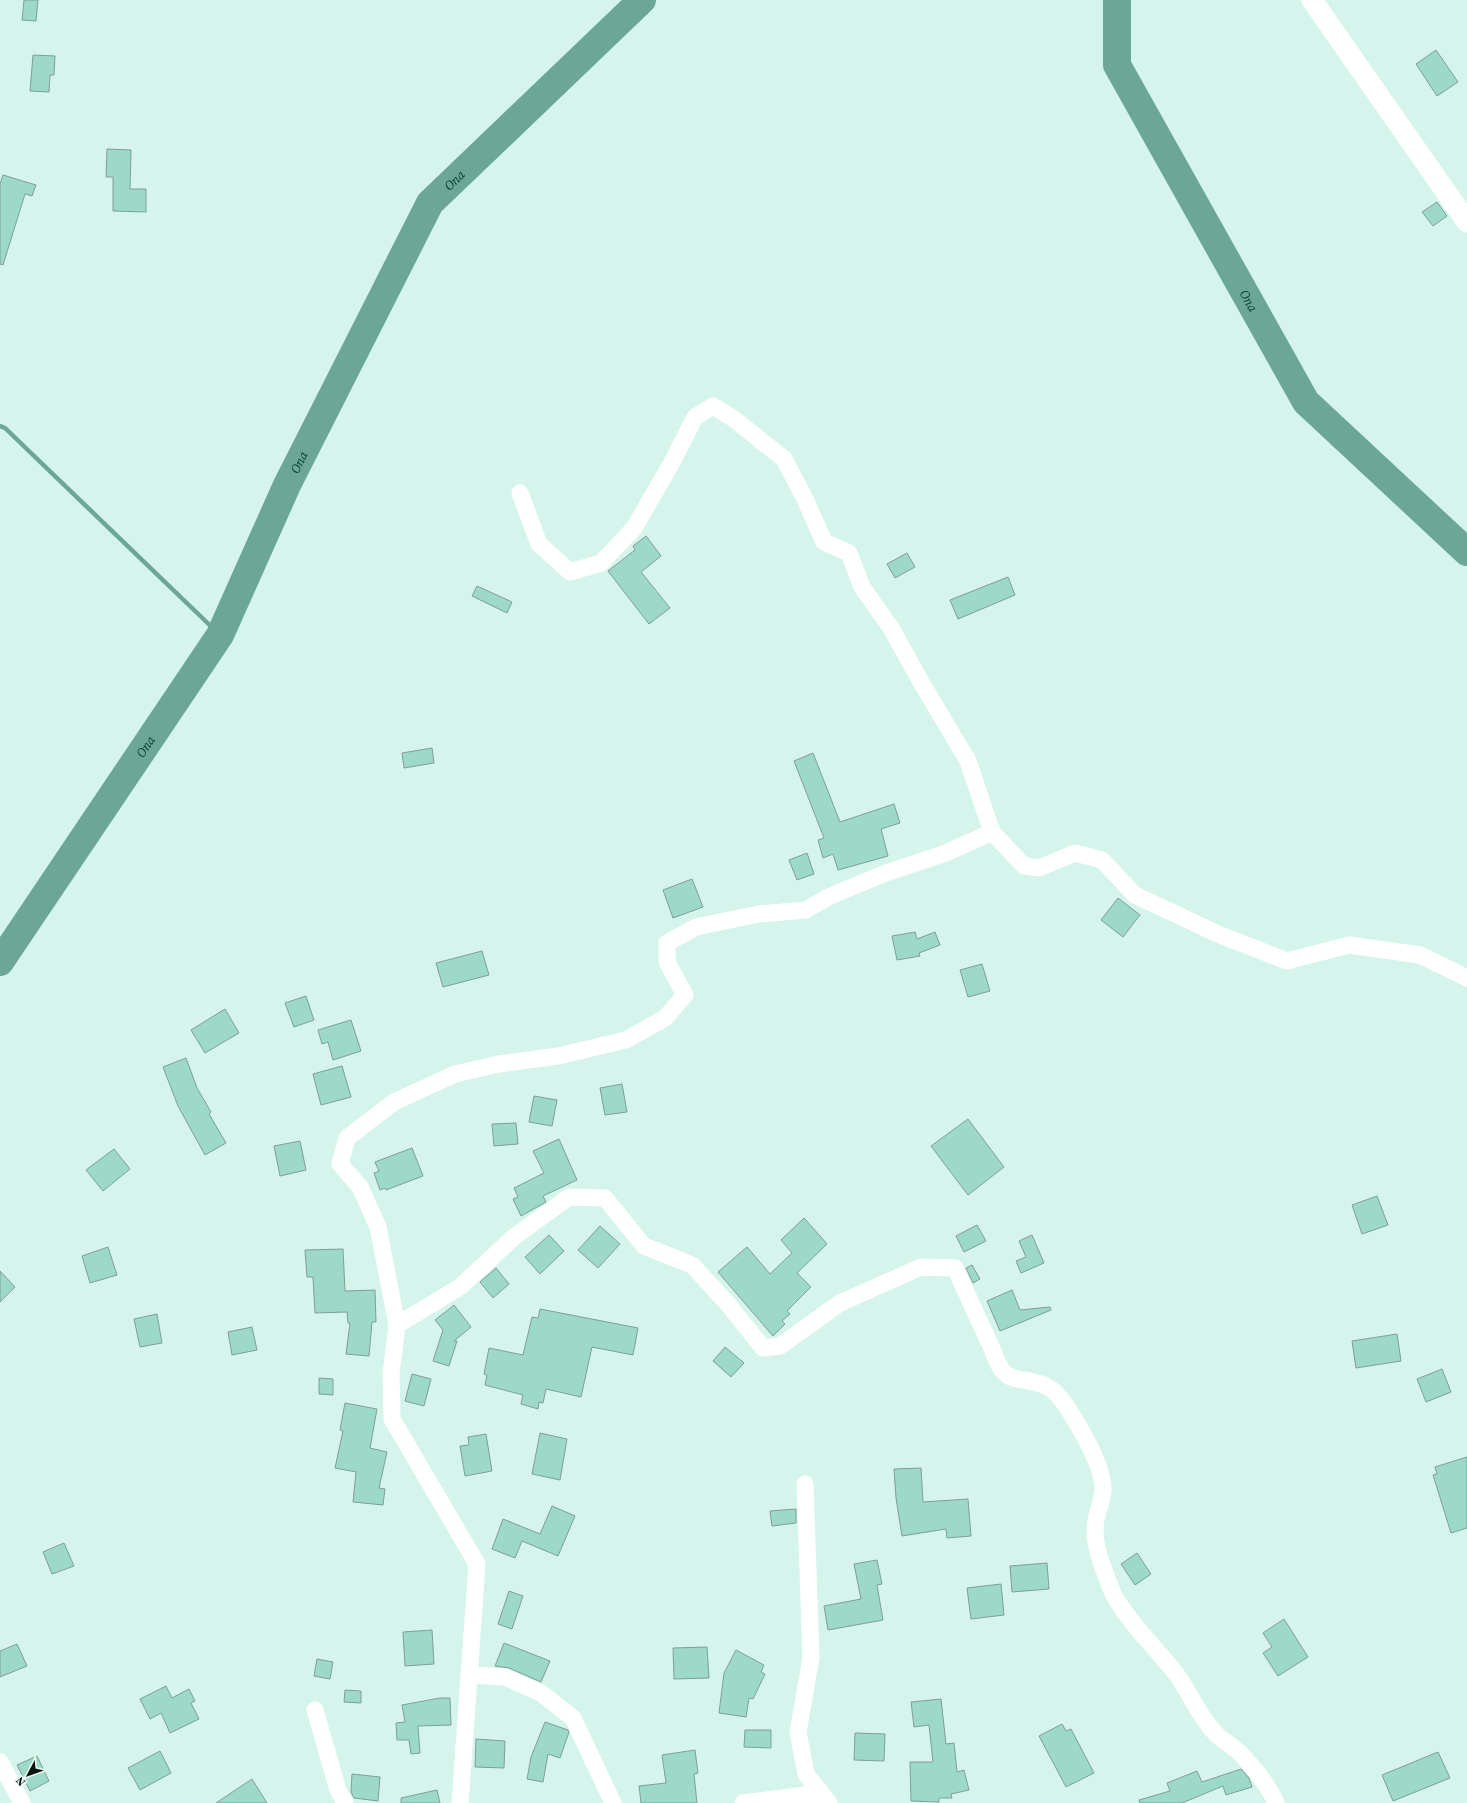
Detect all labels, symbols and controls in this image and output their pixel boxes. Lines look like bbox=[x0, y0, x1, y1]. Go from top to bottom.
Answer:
water label: Ona bbox=[440, 166, 468, 194]
water label: Ona bbox=[1236, 286, 1262, 315]
water label: Ona bbox=[286, 448, 311, 476]
water label: Ona bbox=[132, 732, 159, 760]
north arrow bbox=[8, 1755, 48, 1795]
text: N bbox=[13, 1773, 29, 1789]

